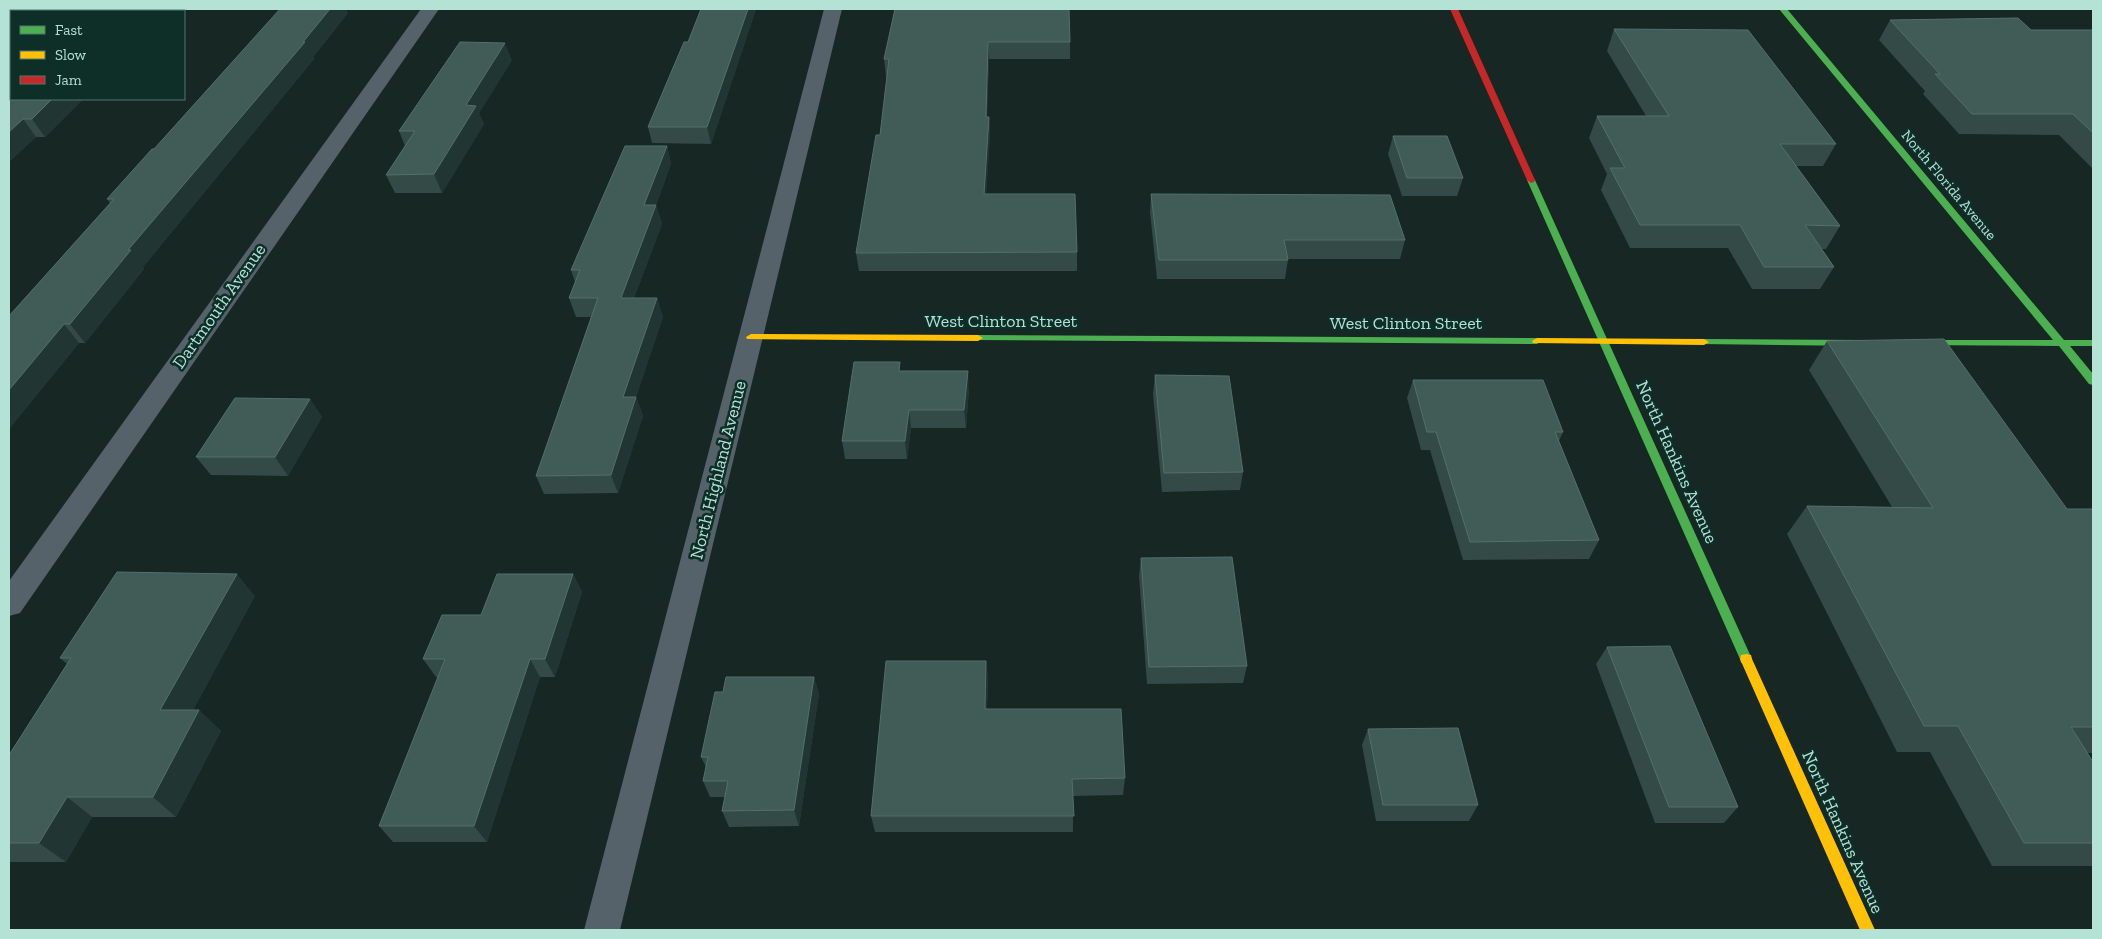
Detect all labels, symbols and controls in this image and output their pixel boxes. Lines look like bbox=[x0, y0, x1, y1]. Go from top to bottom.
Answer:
legend bbox=[10, 10, 185, 100]
text: Fast bbox=[55, 21, 83, 39]
text: Slow bbox=[55, 46, 87, 64]
text: Jam bbox=[55, 71, 82, 89]
street label: North Florida Avenue bbox=[1898, 126, 2000, 244]
street label: Dartmouth Avenue bbox=[168, 239, 270, 373]
street label: West Clinton Street bbox=[925, 310, 1078, 332]
street label: West Clinton Street bbox=[1330, 312, 1483, 334]
street label: North Hankins Avenue bbox=[1631, 377, 1723, 547]
street label: North Highland Avenue bbox=[685, 378, 751, 562]
street label: North Hankins Avenue bbox=[1797, 747, 1889, 917]

